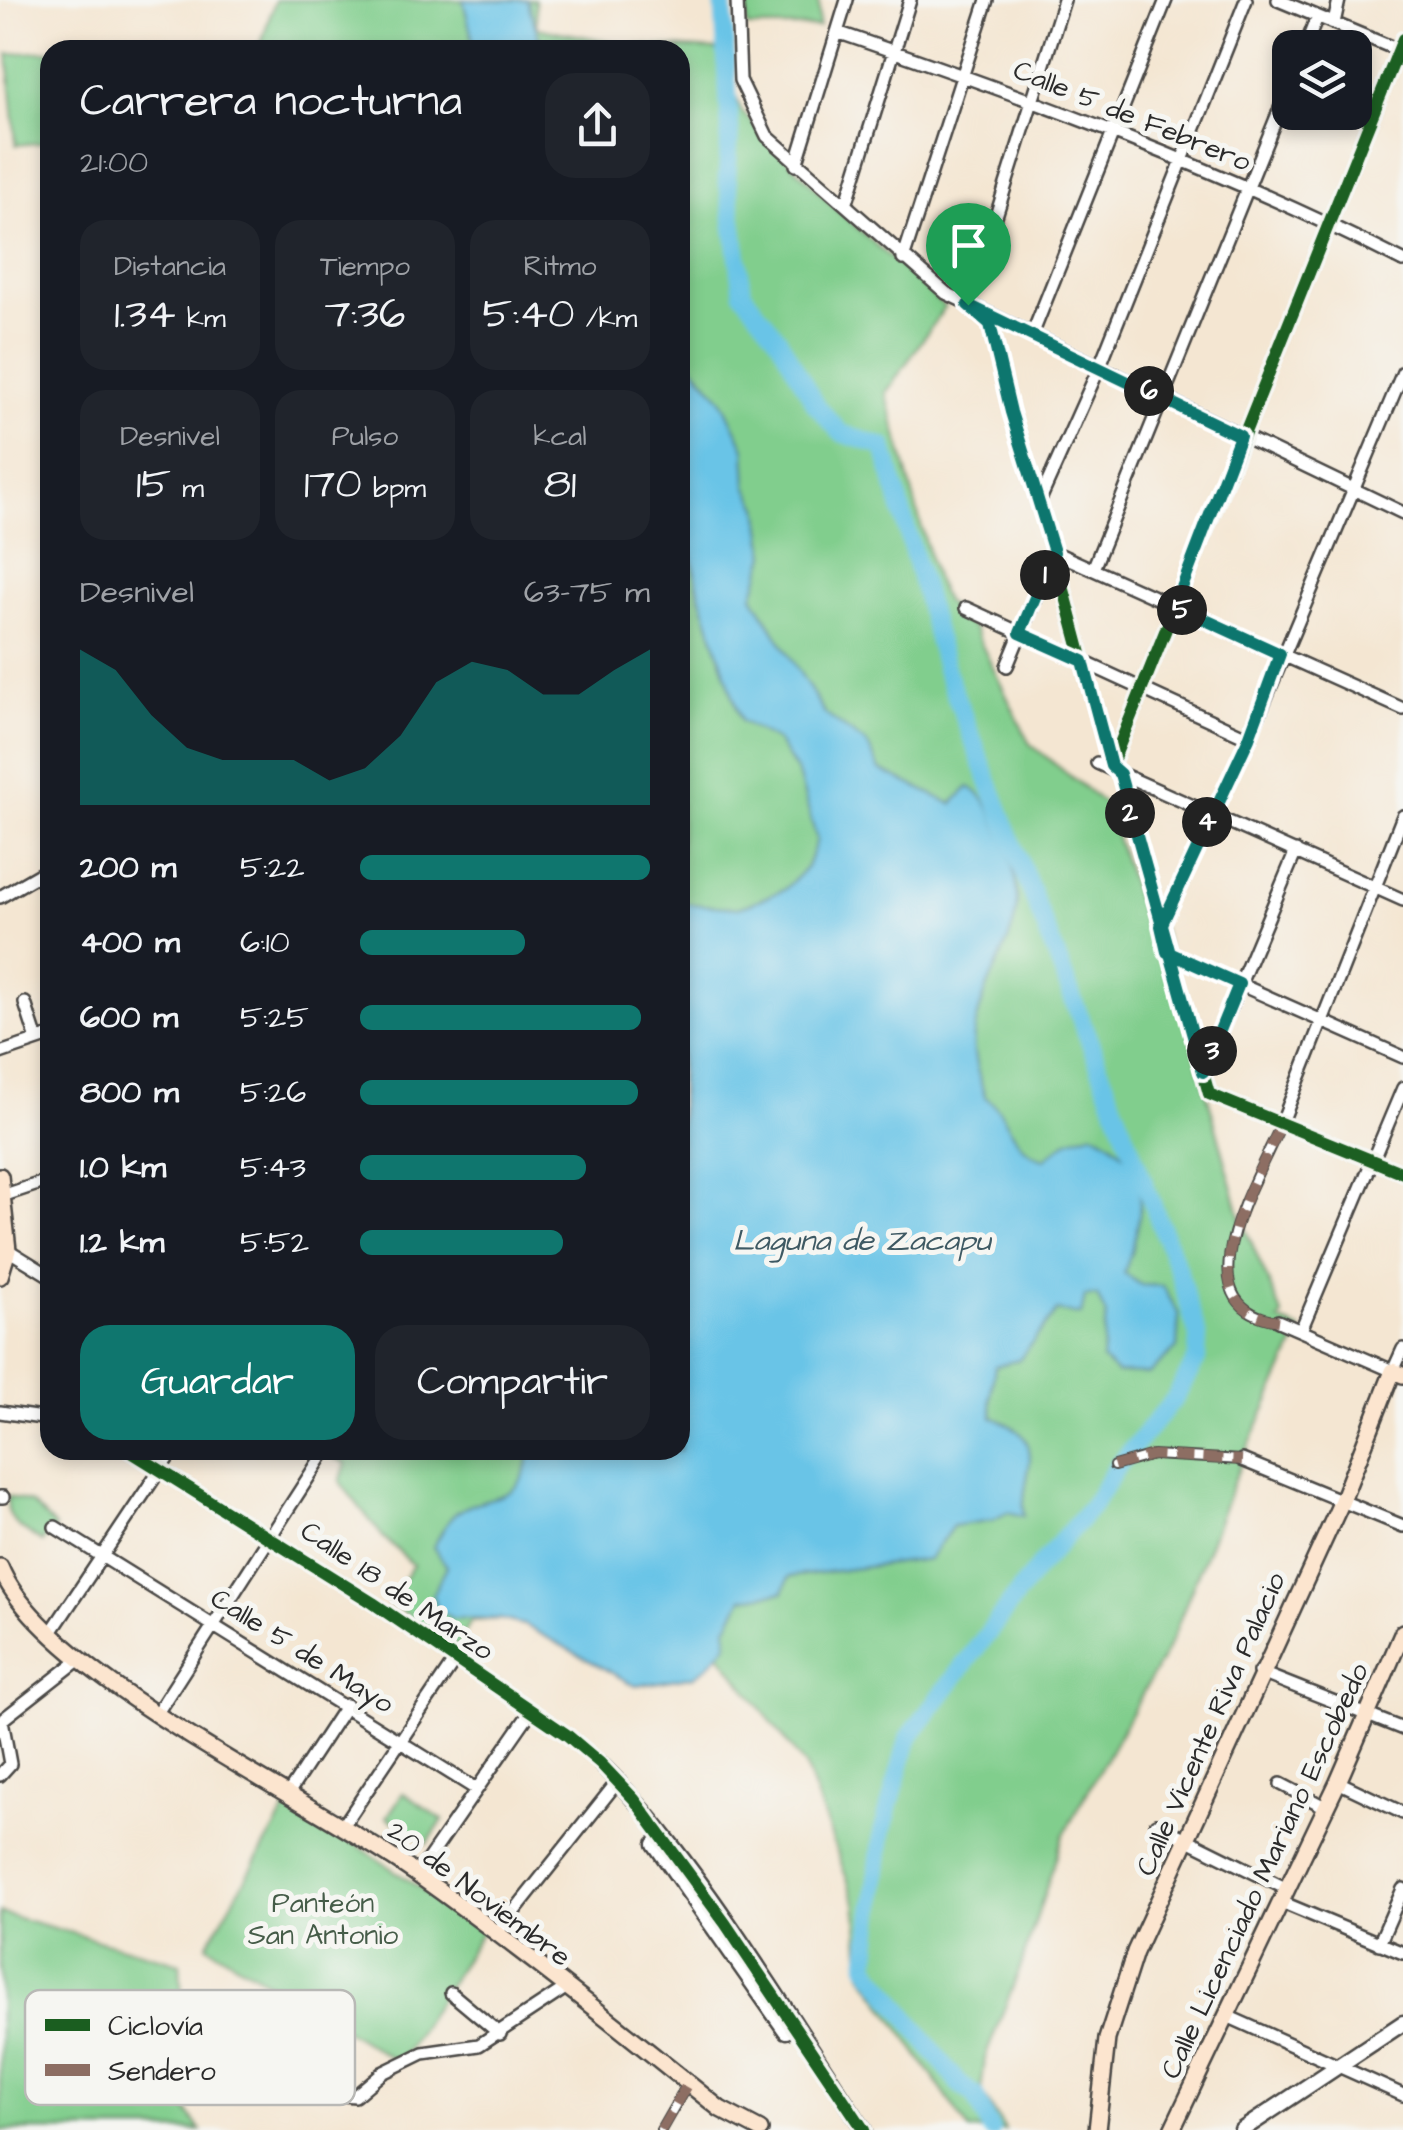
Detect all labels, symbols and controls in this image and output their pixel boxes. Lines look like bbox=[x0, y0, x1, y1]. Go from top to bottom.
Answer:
map controls bbox=[1272, 30, 1372, 130]
button: layers bbox=[1272, 30, 1372, 130]
street label: Calle 5 de Febrero bbox=[1007, 51, 1257, 182]
text: Carrera nocturna bbox=[80, 71, 462, 133]
button: share bbox=[545, 73, 650, 178]
text: 21:00 bbox=[80, 140, 148, 185]
pin bbox=[926, 203, 1011, 306]
icon: arrive bbox=[941, 218, 996, 273]
text: Distancia bbox=[114, 247, 226, 286]
text: Tiempo bbox=[320, 247, 410, 286]
text: Ritmo bbox=[523, 247, 597, 286]
text: 1.34 bbox=[114, 286, 176, 344]
text: 7:36 bbox=[325, 286, 405, 344]
text: 5:40 bbox=[483, 286, 574, 344]
text: km bbox=[176, 299, 226, 338]
text: /km bbox=[574, 299, 637, 338]
pin: 6 bbox=[1124, 366, 1174, 416]
text: 6 bbox=[1140, 371, 1158, 410]
text: Desnivel bbox=[120, 417, 220, 456]
text: Pulso bbox=[332, 417, 398, 456]
text: kcal bbox=[533, 417, 587, 456]
text: 15 bbox=[136, 456, 171, 514]
text: 170 bbox=[304, 456, 362, 514]
text: 81 bbox=[544, 456, 576, 514]
text: m bbox=[171, 469, 204, 508]
text: bpm bbox=[362, 469, 426, 508]
pin: 1 bbox=[1020, 550, 1070, 600]
text: 1 bbox=[1043, 555, 1047, 594]
text: Desnivel bbox=[80, 570, 194, 615]
text: 63–75 m bbox=[524, 570, 650, 615]
pin: 5 bbox=[1157, 585, 1207, 635]
text: 5 bbox=[1172, 590, 1192, 629]
pin: 2 bbox=[1105, 788, 1155, 838]
text: 2 bbox=[1122, 793, 1138, 832]
pin: 4 bbox=[1182, 797, 1232, 847]
text: 4 bbox=[1197, 802, 1217, 841]
text: 200 m bbox=[80, 845, 176, 890]
text: 5:22 bbox=[240, 845, 305, 890]
text: 400 m bbox=[80, 920, 180, 965]
text: 6:10 bbox=[240, 920, 290, 965]
text: 600 m bbox=[80, 995, 178, 1040]
text: 5:25 bbox=[240, 995, 309, 1040]
pin: 3 bbox=[1187, 1026, 1237, 1076]
text: 3 bbox=[1205, 1031, 1219, 1070]
text: 800 m bbox=[80, 1070, 179, 1115]
text: 5:26 bbox=[240, 1070, 306, 1115]
text: 1.0 km bbox=[80, 1145, 166, 1190]
text: 5:43 bbox=[240, 1145, 306, 1190]
text: 1.2 km bbox=[80, 1220, 164, 1265]
text: 5:52 bbox=[240, 1220, 309, 1265]
water label: Laguna de Zacapu bbox=[733, 1220, 993, 1263]
button: Guardar bbox=[80, 1325, 355, 1440]
button: Compartir bbox=[375, 1325, 650, 1440]
street label: Calle 18 de Marzo bbox=[293, 1512, 502, 1670]
street label: Calle Vicente Riva Palacio bbox=[1126, 1566, 1296, 1882]
street label: Calle 5 de Mayo bbox=[202, 1579, 401, 1725]
street label: Calle Licenciado Mariano Escobedo bbox=[1151, 1657, 1379, 2085]
street label: 20 de Noviembre bbox=[379, 1812, 579, 1976]
park label: Panteón San Antonio bbox=[248, 1884, 398, 1955]
legend bbox=[25, 1990, 355, 2105]
text: Ciclovía bbox=[108, 2007, 203, 2046]
text: Sendero bbox=[108, 2052, 216, 2091]

